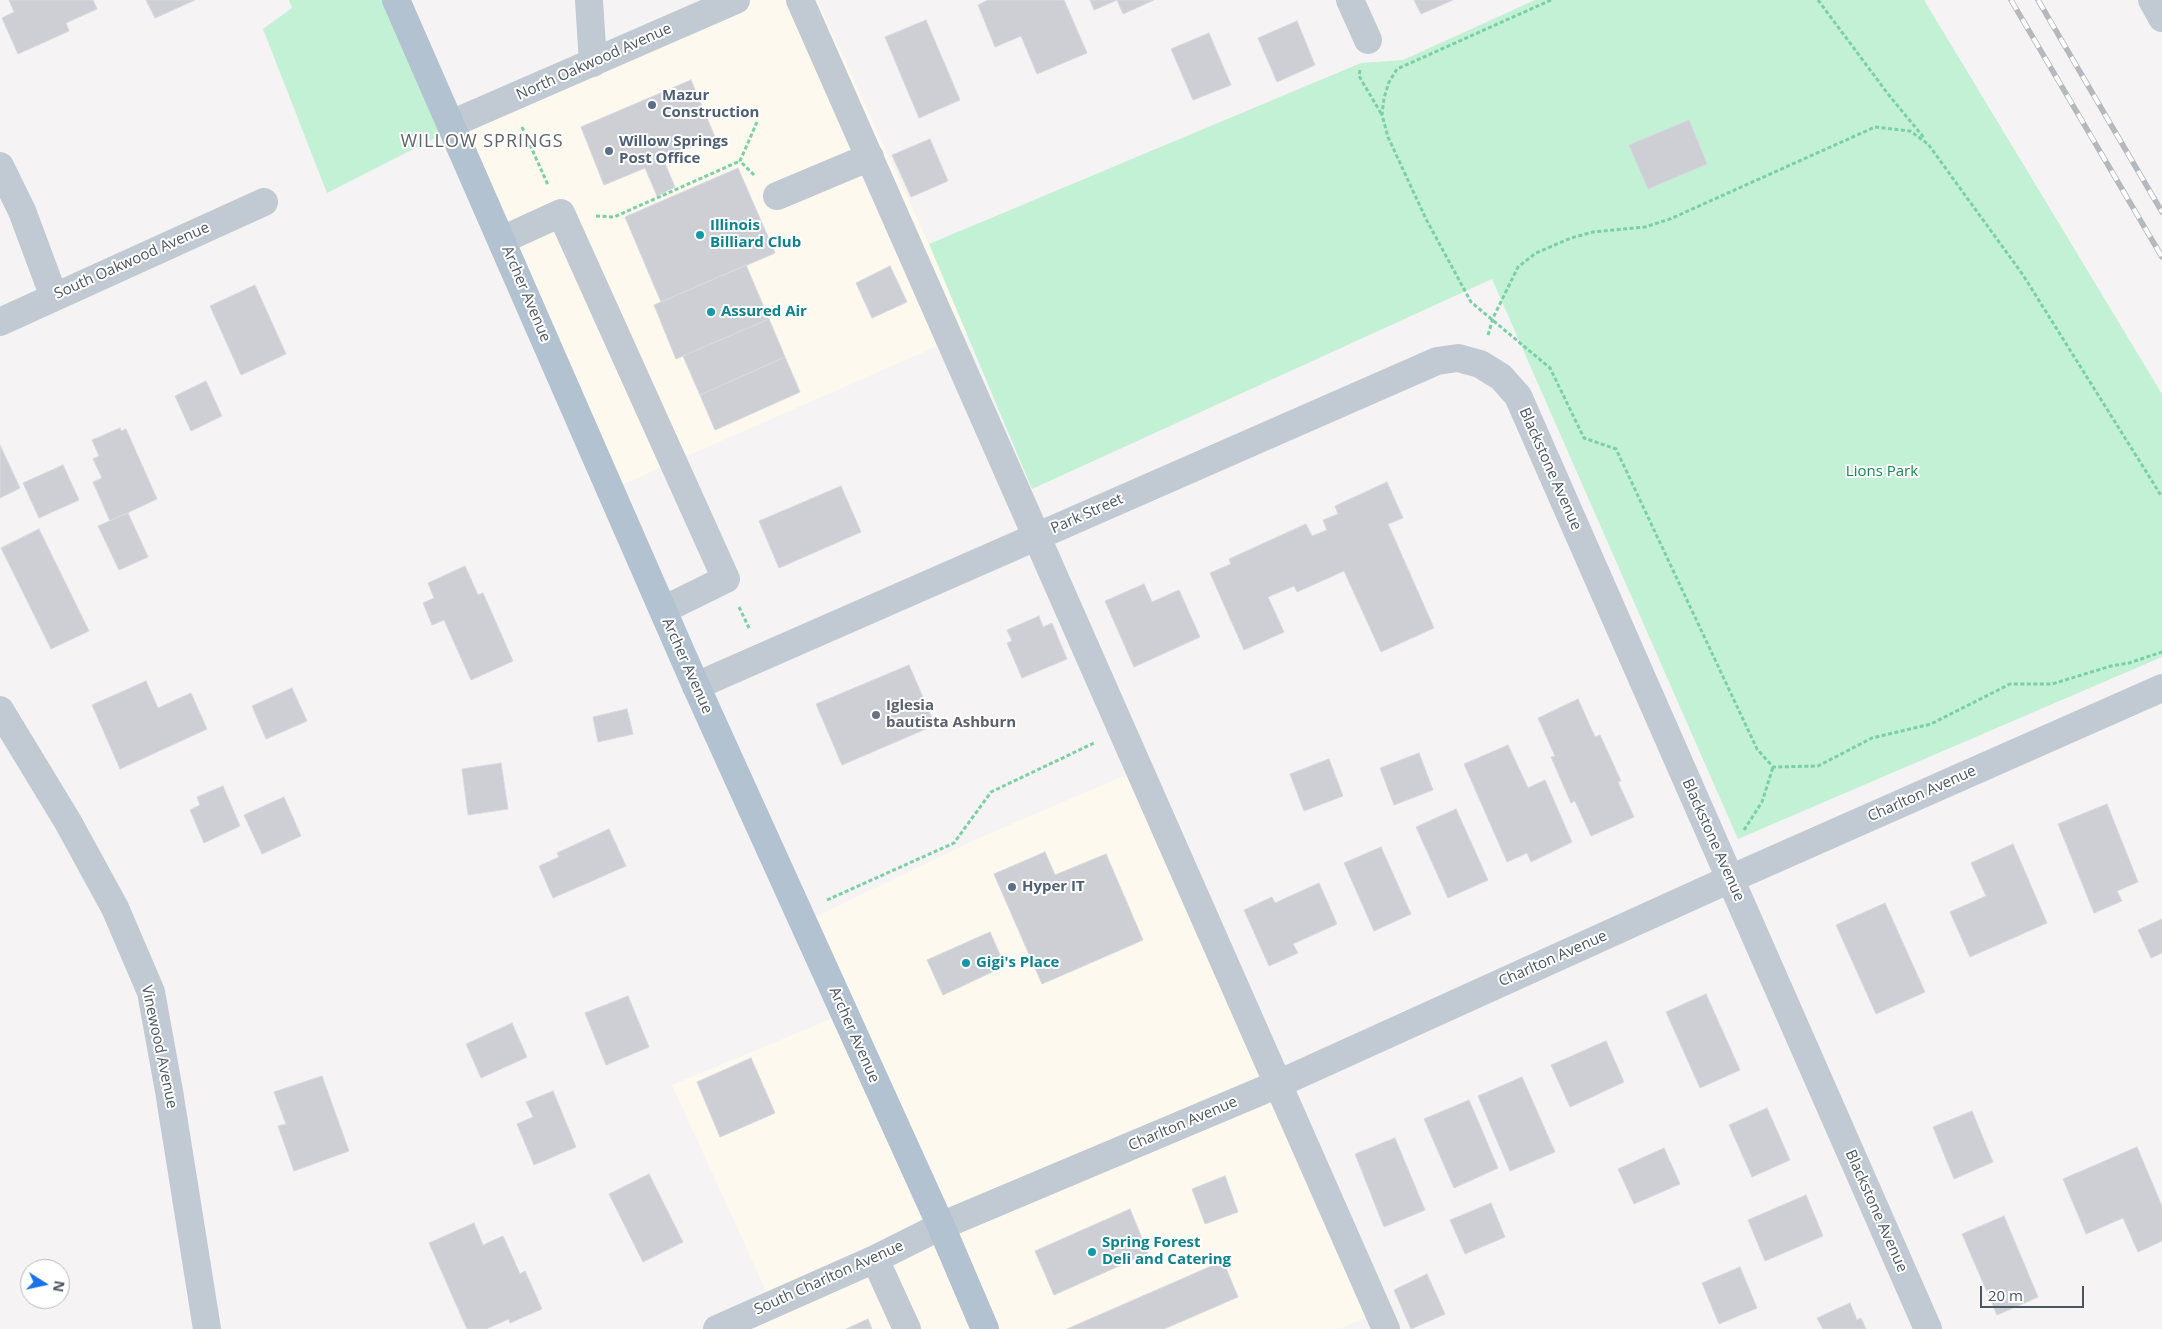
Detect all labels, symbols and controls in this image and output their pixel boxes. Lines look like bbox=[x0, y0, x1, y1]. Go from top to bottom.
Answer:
street label: North Oakwood Avenue bbox=[514, 20, 674, 104]
place label: Mazur Construction bbox=[662, 87, 759, 122]
marker: Mazur Construction bbox=[646, 99, 658, 111]
district label: WILLOW SPRINGS bbox=[399, 131, 565, 153]
place label: Willow Springs Post Office bbox=[619, 133, 728, 168]
marker: Willow Springs Post Office bbox=[603, 145, 615, 157]
place label: Illinois Billiard Club bbox=[710, 217, 801, 252]
street label: South Oakwood Avenue bbox=[52, 219, 212, 303]
marker: Illinois Billiard Club bbox=[694, 229, 706, 241]
street label: Archer Avenue bbox=[498, 243, 554, 345]
place label: Assured Air bbox=[721, 303, 807, 321]
marker: Assured Air bbox=[705, 306, 717, 318]
street label: Blackstone Avenue bbox=[1515, 405, 1585, 533]
park label: Lions Park bbox=[1846, 463, 1918, 481]
street label: Park Street bbox=[1048, 490, 1126, 538]
street label: Archer Avenue bbox=[658, 615, 716, 717]
place label: Iglesia bautista Ashburn bbox=[886, 697, 1016, 732]
marker: Iglesia bautista Ashburn bbox=[870, 709, 882, 721]
street label: Charlton Avenue bbox=[1865, 762, 1979, 826]
street label: Blackstone Avenue bbox=[1678, 776, 1748, 904]
place label: Hyper IT bbox=[1022, 878, 1085, 896]
marker: Hyper IT bbox=[1006, 881, 1018, 893]
street label: Charlton Avenue bbox=[1496, 927, 1610, 991]
place label: Gigi's Place bbox=[976, 954, 1059, 972]
marker: Gigi's Place bbox=[960, 957, 972, 969]
street label: Vinewood Avenue bbox=[137, 984, 181, 1110]
street label: Archer Avenue bbox=[825, 984, 883, 1086]
street label: Charlton Avenue bbox=[1126, 1093, 1240, 1155]
street label: Blackstone Avenue bbox=[1841, 1147, 1911, 1275]
place label: Spring Forest Deli and Catering bbox=[1102, 1234, 1231, 1269]
street label: South Charlton Avenue bbox=[752, 1237, 906, 1319]
marker: Spring Forest Deli and Catering bbox=[1086, 1246, 1098, 1258]
north arrow bbox=[20, 1259, 70, 1309]
scale bar bbox=[1982, 1276, 2086, 1308]
text: N bbox=[49, 1279, 70, 1294]
text: 20 m bbox=[1988, 1285, 2023, 1305]

